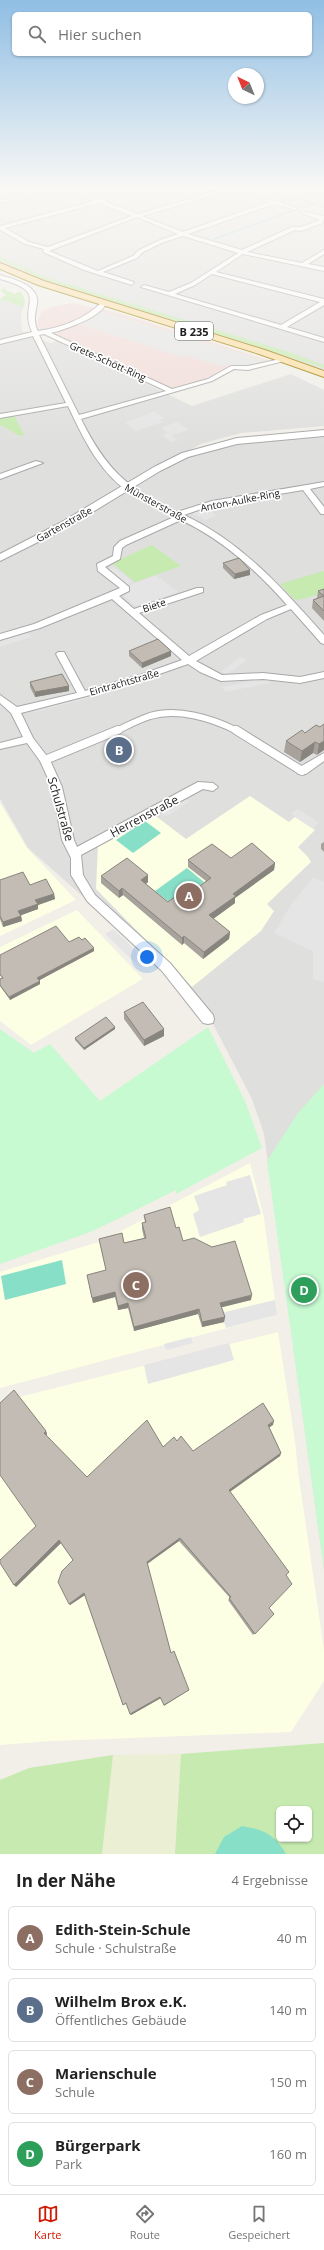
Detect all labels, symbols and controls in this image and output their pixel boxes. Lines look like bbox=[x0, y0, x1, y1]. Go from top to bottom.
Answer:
search box bbox=[12, 12, 312, 56]
icon: search bbox=[26, 23, 48, 45]
text: Hier suchen bbox=[58, 24, 142, 44]
north arrow bbox=[228, 68, 264, 104]
road number: B 235 bbox=[175, 322, 213, 340]
street label: Grete-Schött-Ring bbox=[68, 338, 149, 384]
street label: Münsterstraße bbox=[122, 480, 190, 526]
street label: Anton-Aulke-Ring bbox=[199, 485, 282, 515]
street label: Gartenstraße bbox=[33, 503, 95, 545]
street label: Biete bbox=[140, 594, 168, 615]
street label: Eintrachtstraße bbox=[88, 665, 161, 699]
pin: B bbox=[106, 735, 132, 765]
street label: Schulstraße bbox=[44, 775, 78, 843]
street label: Herrenstraße bbox=[107, 791, 181, 841]
pin: A bbox=[176, 881, 202, 911]
your location bbox=[137, 947, 157, 967]
pin: C bbox=[123, 1270, 149, 1300]
pin: D bbox=[291, 1275, 317, 1305]
map controls bbox=[276, 1806, 312, 1842]
button: locate bbox=[276, 1806, 312, 1842]
text: In der Nähe bbox=[16, 1869, 115, 1892]
text: 4 Ergebnisse bbox=[231, 1871, 308, 1889]
text: Edith-Stein-Schule bbox=[55, 1919, 191, 1939]
text: A bbox=[26, 1929, 34, 1947]
text: 40 m bbox=[277, 1929, 307, 1947]
text: Schule · Schulstraße bbox=[55, 1939, 176, 1957]
text: Wilhelm Brox e.K. bbox=[55, 1991, 187, 2011]
text: B bbox=[26, 2001, 34, 2019]
text: 140 m bbox=[269, 2001, 307, 2019]
text: Öffentliches Gebäude bbox=[55, 2011, 187, 2029]
text: Marienschule bbox=[55, 2063, 157, 2083]
text: C bbox=[26, 2073, 34, 2091]
text: 150 m bbox=[269, 2073, 307, 2091]
text: Schule bbox=[55, 2083, 95, 2101]
text: Bürgerpark bbox=[55, 2135, 141, 2155]
text: D bbox=[25, 2145, 35, 2163]
text: 160 m bbox=[269, 2145, 307, 2163]
text: Park bbox=[55, 2155, 82, 2173]
tab: Karte bbox=[34, 2203, 62, 2242]
tab: Route bbox=[130, 2203, 160, 2242]
tab: Gespeichert bbox=[228, 2203, 290, 2242]

